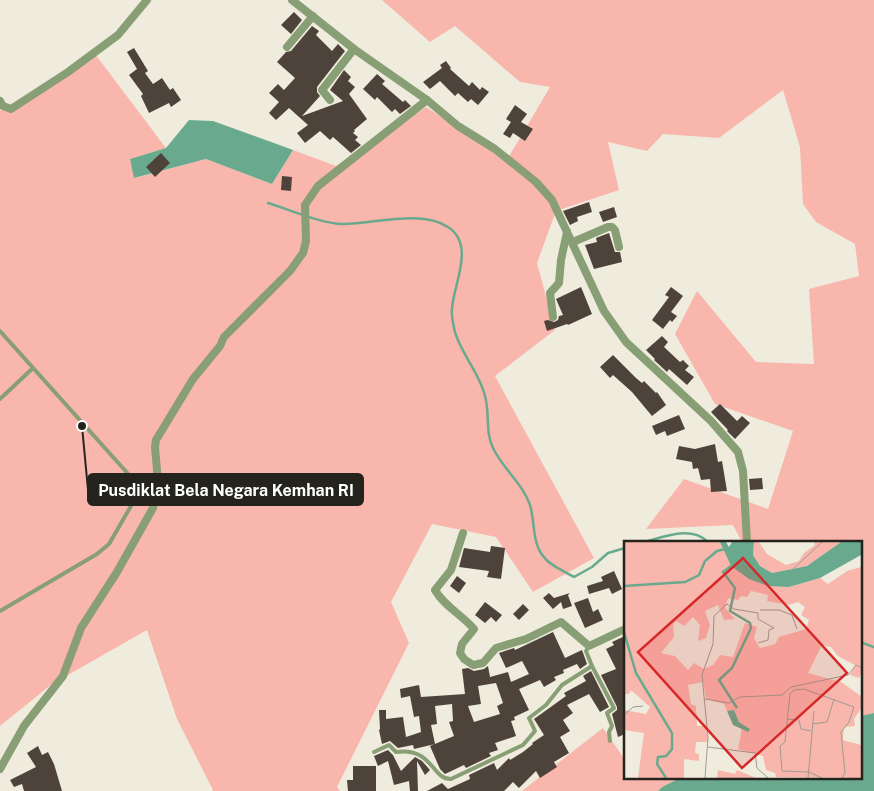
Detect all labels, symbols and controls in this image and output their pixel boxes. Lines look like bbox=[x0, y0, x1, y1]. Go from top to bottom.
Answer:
callout: Pusdiklat Bela Negara Kemhan RI bbox=[88, 474, 363, 505]
text: Pusdiklat Bela Negara Kemhan RI bbox=[98, 481, 354, 500]
inset map bbox=[624, 541, 862, 778]

